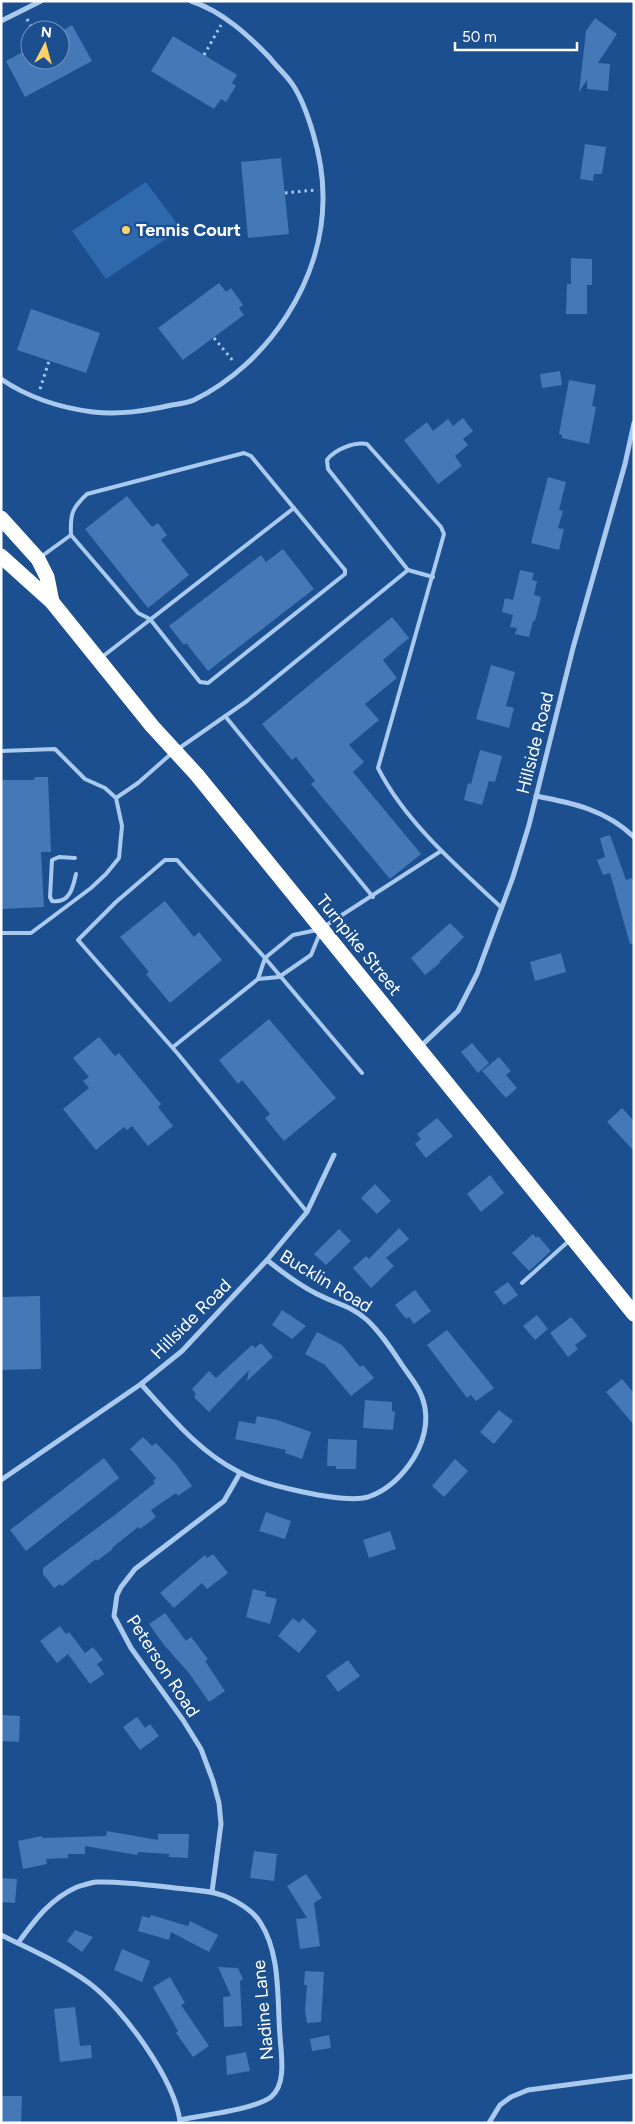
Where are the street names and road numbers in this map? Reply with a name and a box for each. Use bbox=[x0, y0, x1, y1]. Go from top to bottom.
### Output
street label: Hillside Road bbox=[512, 690, 558, 796]
street label: Turnpike Street bbox=[312, 890, 406, 1000]
street label: Bucklin Road bbox=[276, 1245, 376, 1317]
street label: Hillside Road bbox=[146, 1274, 236, 1364]
street label: Peterson Road bbox=[122, 1611, 204, 1721]
street label: Nadine Lane bbox=[248, 1959, 278, 2061]

